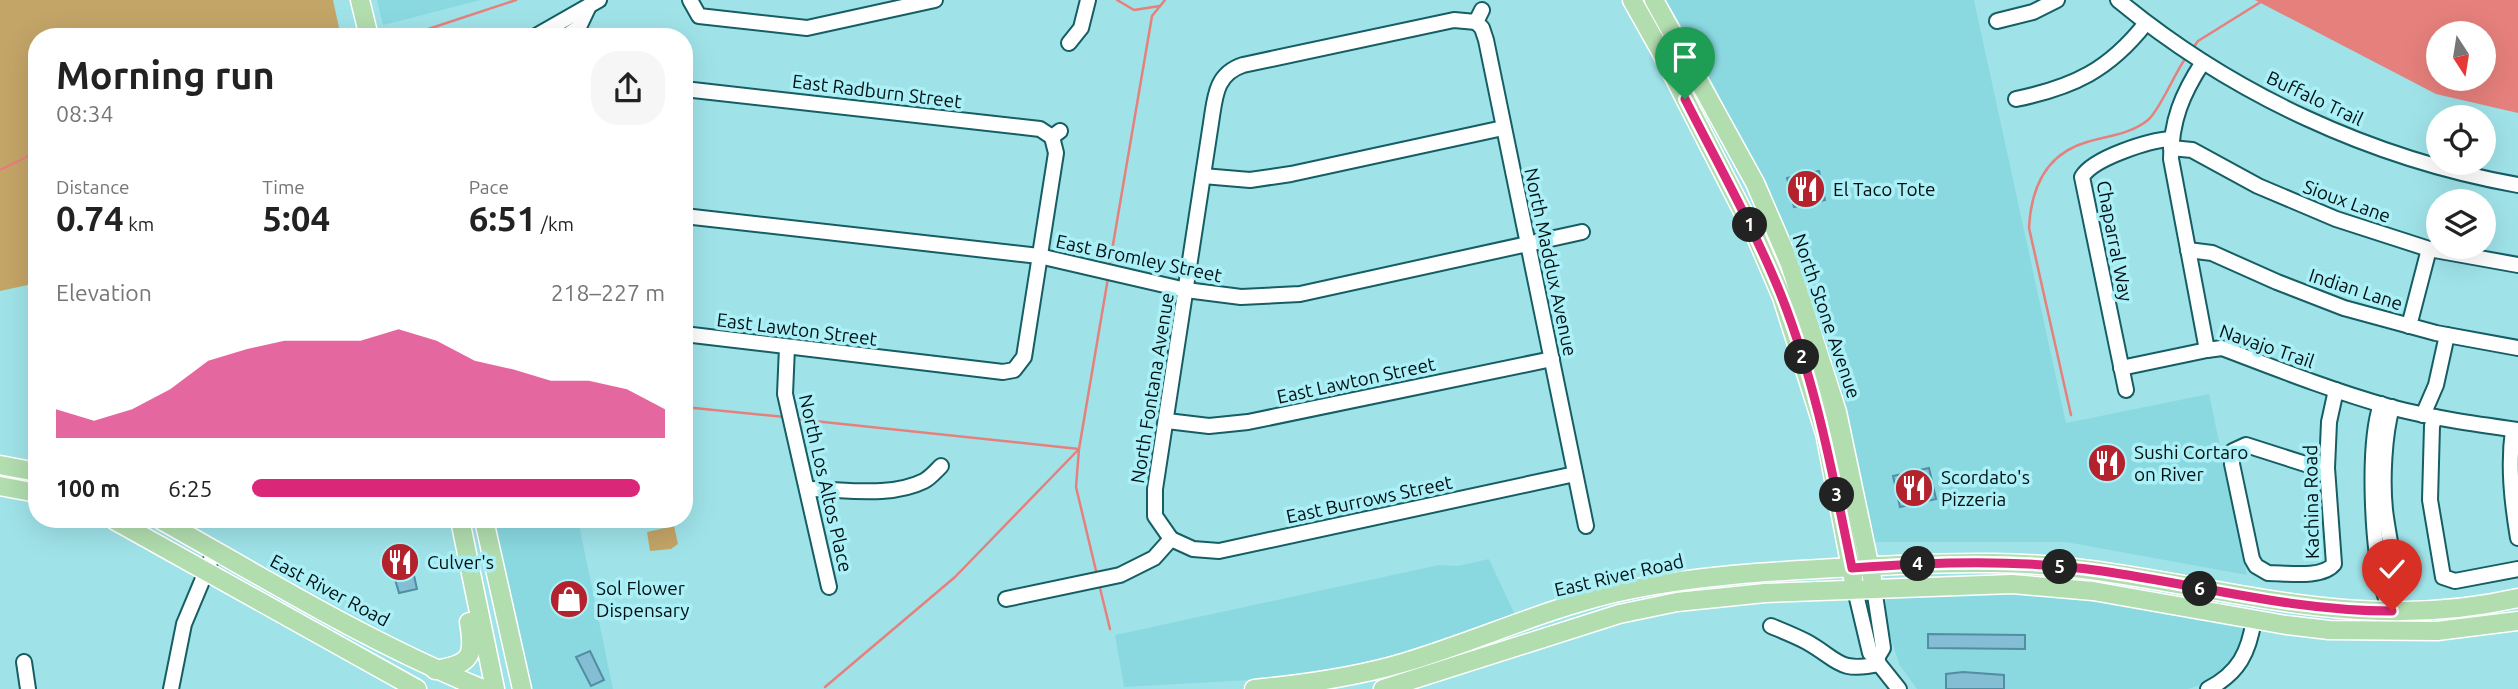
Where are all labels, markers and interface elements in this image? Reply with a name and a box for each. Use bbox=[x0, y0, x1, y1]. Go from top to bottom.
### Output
north arrow bbox=[2426, 21, 2496, 91]
map controls bbox=[2426, 21, 2496, 259]
pin bbox=[1655, 27, 1715, 99]
icon: arrive bbox=[1666, 38, 1704, 76]
button: share bbox=[591, 51, 665, 125]
text: Morning run bbox=[56, 54, 275, 96]
street label: Buffalo Trail bbox=[2263, 66, 2367, 130]
street label: East Radburn Street bbox=[791, 70, 964, 112]
text: 08:34 bbox=[56, 101, 114, 126]
button: locate bbox=[2426, 105, 2496, 175]
street label: North Maddux Avenue bbox=[1520, 166, 1582, 358]
restaurant icon: El Taco Tote bbox=[1785, 168, 1827, 210]
street label: Sioux Lane bbox=[2300, 175, 2394, 227]
text: Distance bbox=[56, 176, 130, 198]
text: Time bbox=[262, 176, 305, 198]
text: Pace bbox=[469, 176, 509, 198]
place label: El Taco Tote bbox=[1833, 178, 1936, 200]
street label: Chaparral Way bbox=[2092, 179, 2138, 303]
button: layers bbox=[2426, 189, 2496, 259]
text: 0.74 bbox=[56, 198, 124, 238]
text: 5:04 bbox=[262, 198, 330, 238]
text: 6:51 bbox=[469, 198, 537, 238]
pin: 1 bbox=[1732, 208, 1768, 243]
text: km bbox=[124, 213, 154, 235]
text: /km bbox=[537, 213, 574, 235]
text: 1 bbox=[1744, 213, 1755, 235]
street label: East Bromley Street bbox=[1054, 230, 1225, 286]
street label: North Stone Avenue bbox=[1788, 231, 1866, 401]
street label: Indian Lane bbox=[2306, 264, 2406, 314]
text: Elevation bbox=[56, 280, 152, 305]
text: 218–227 m bbox=[551, 280, 665, 305]
street label: North Fontana Avenue bbox=[1126, 291, 1178, 485]
street label: East Lawton Street bbox=[716, 308, 879, 350]
street label: Navajo Trail bbox=[2217, 320, 2317, 373]
pin: 2 bbox=[1784, 340, 1820, 374]
text: 2 bbox=[1796, 345, 1807, 367]
street label: East Lawton Street bbox=[1275, 352, 1438, 408]
street label: North Los Altos Place bbox=[795, 392, 857, 574]
place label: Sushi Cortaro on River bbox=[2134, 441, 2248, 485]
restaurant icon: Sushi Cortaro on River bbox=[2086, 442, 2128, 484]
street label: Kachina Road bbox=[2299, 445, 2323, 559]
place label: Scordato's Pizzeria bbox=[1941, 466, 2030, 510]
restaurant icon: Scordato's Pizzeria bbox=[1893, 467, 1935, 509]
street label: East Burrows Street bbox=[1284, 471, 1455, 527]
text: 100 m bbox=[56, 476, 120, 501]
text: 6:25 bbox=[168, 476, 213, 501]
pin: 3 bbox=[1820, 477, 1854, 512]
text: 3 bbox=[1831, 483, 1842, 505]
pin bbox=[2362, 539, 2422, 611]
restaurant icon: Culver's bbox=[379, 541, 421, 583]
pin: 4 bbox=[1900, 546, 1936, 582]
street label: East River Road bbox=[267, 549, 393, 631]
street label: East River Road bbox=[1552, 549, 1686, 601]
pin: 5 bbox=[2042, 550, 2078, 584]
icon: check bbox=[2373, 550, 2411, 588]
place label: Culver's bbox=[427, 551, 494, 573]
text: 4 bbox=[1912, 552, 1923, 574]
text: 5 bbox=[2054, 555, 2065, 577]
pin: 6 bbox=[2182, 572, 2218, 606]
place label: Sol Flower Dispensary bbox=[596, 577, 690, 621]
text: 6 bbox=[2194, 577, 2205, 599]
shop icon: Sol Flower Dispensary bbox=[548, 578, 590, 620]

